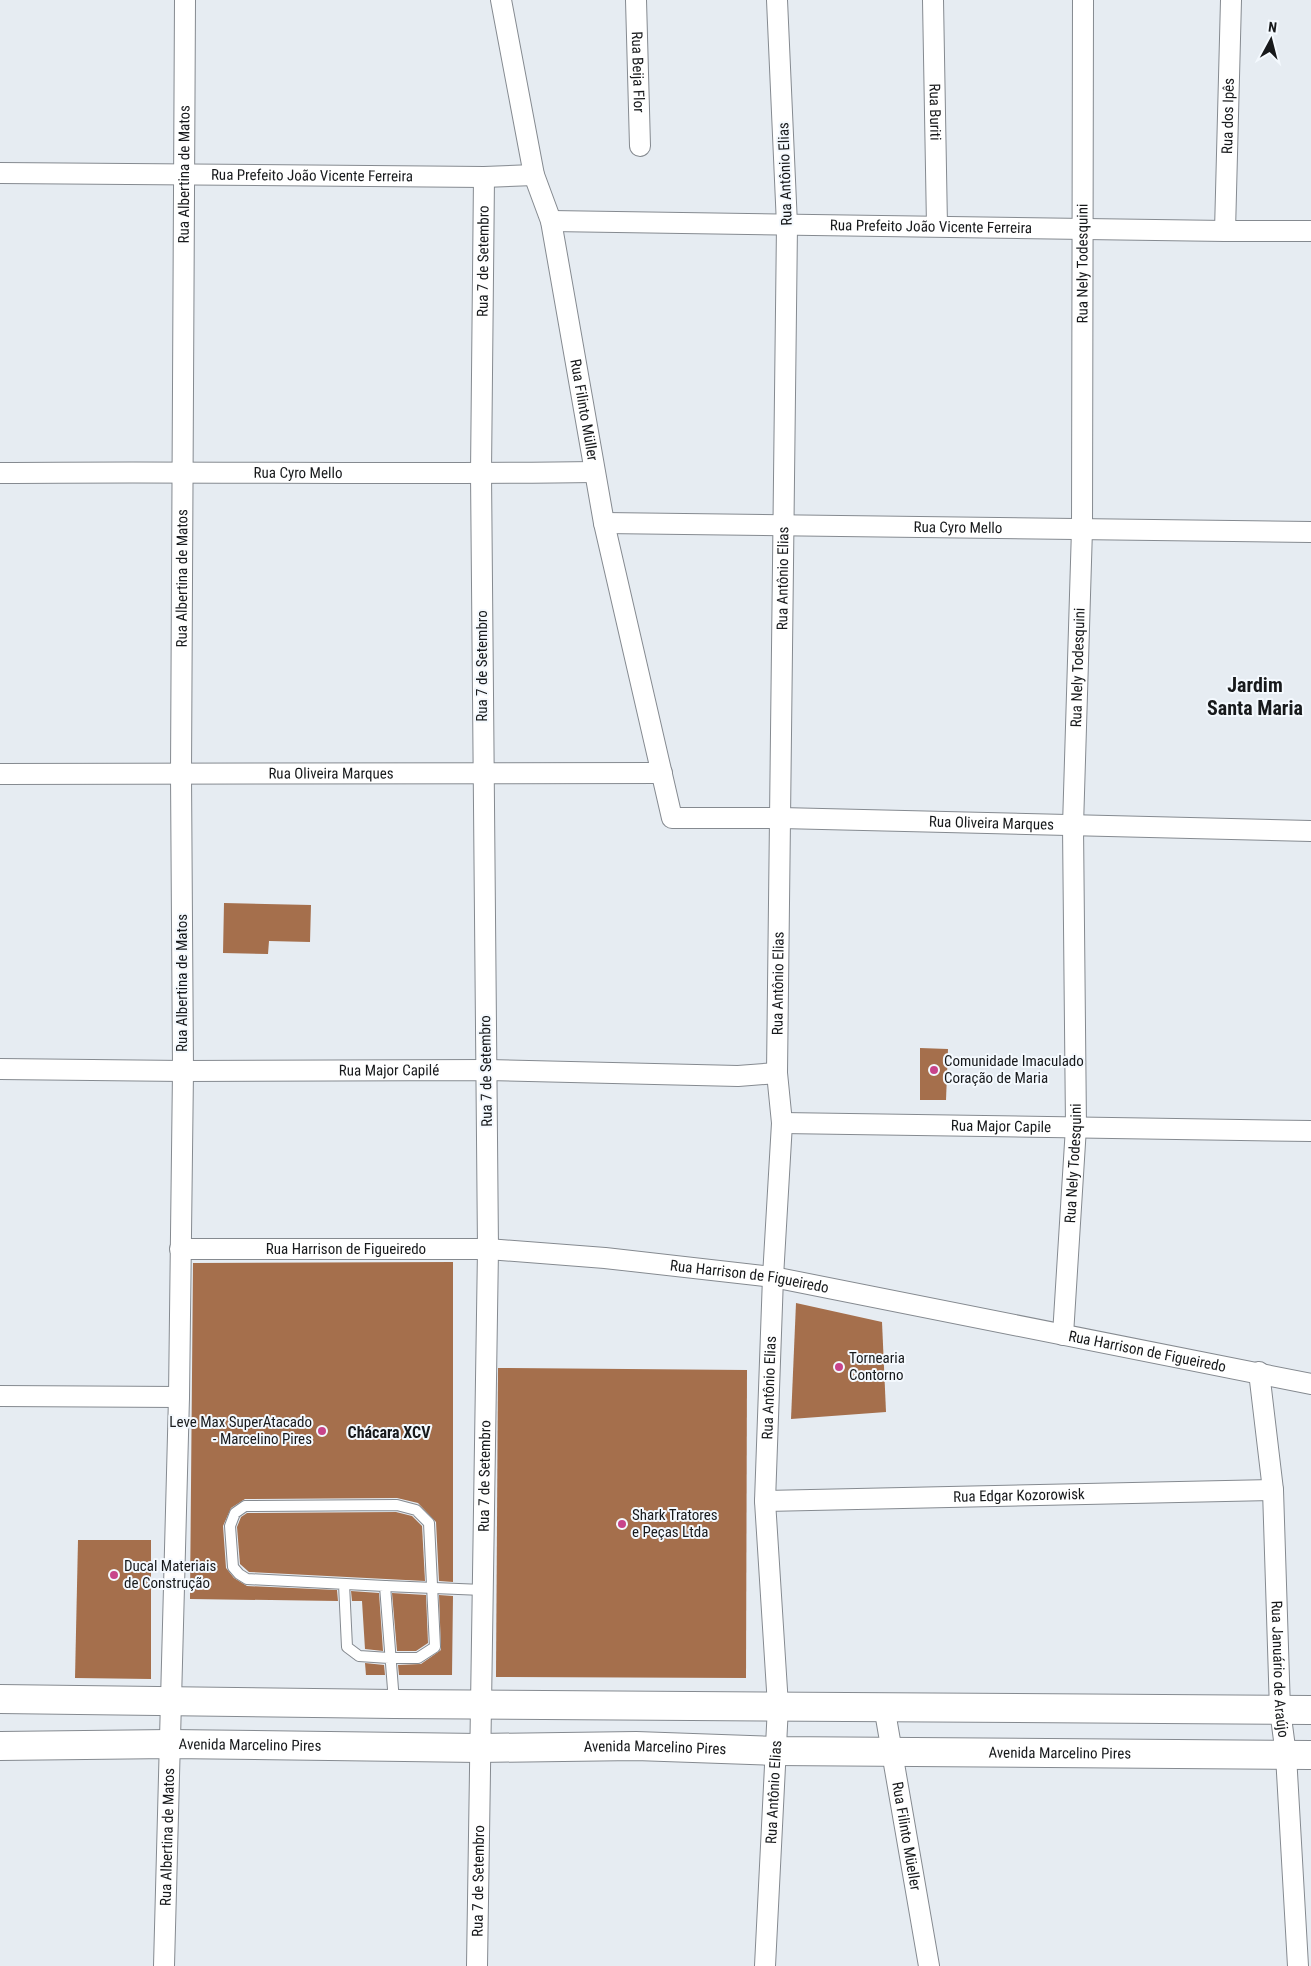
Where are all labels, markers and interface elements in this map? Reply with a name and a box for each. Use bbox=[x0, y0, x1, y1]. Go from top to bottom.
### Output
north arrow bbox=[1246, 15, 1296, 65]
text: N bbox=[1267, 19, 1278, 36]
street label: Rua Beija Flor bbox=[628, 31, 648, 113]
street label: Rua dos Ipês bbox=[1218, 78, 1238, 154]
street label: Rua Buriti bbox=[925, 83, 944, 141]
street label: Rua Albertina de Matos bbox=[175, 105, 193, 243]
street label: Rua Antônio Elias bbox=[774, 122, 796, 226]
street label: Rua Prefeito João Vicente Ferreira bbox=[211, 166, 413, 185]
street label: Rua Nely Todesquini bbox=[1073, 204, 1092, 324]
street label: Rua 7 de Setembro bbox=[474, 205, 493, 317]
street label: Rua Prefeito João Vicente Ferreira bbox=[830, 216, 1032, 237]
street label: Rua Filinto Müller bbox=[566, 358, 602, 463]
street label: Rua Cyro Mello bbox=[254, 464, 342, 482]
street label: Rua Albertina de Matos bbox=[173, 509, 191, 647]
street label: Rua Cyro Mello bbox=[913, 518, 1003, 537]
street label: Rua Antônio Elias bbox=[773, 526, 792, 630]
street label: Rua Nely Todesquini bbox=[1067, 607, 1089, 728]
street label: Rua 7 de Setembro bbox=[473, 610, 491, 722]
district label: Jardim Santa Maria bbox=[1207, 673, 1303, 720]
street label: Rua Oliveira Marques bbox=[268, 764, 394, 783]
street label: Rua Oliveira Marques bbox=[929, 813, 1054, 834]
street label: Rua Albertina de Matos bbox=[173, 914, 191, 1052]
street label: Rua Antônio Elias bbox=[768, 931, 788, 1035]
street label: Rua 7 de Setembro bbox=[476, 1015, 496, 1127]
place label: Comunidade Imaculado Coração de Maria bbox=[944, 1052, 1084, 1087]
street label: Rua Major Capilé bbox=[339, 1061, 439, 1079]
marker: Comunidade Imaculado Coração de Maria bbox=[928, 1064, 940, 1076]
street label: Rua Nely Todesquini bbox=[1061, 1103, 1085, 1224]
street label: Rua Major Capile bbox=[951, 1117, 1051, 1136]
street label: Rua Harrison de Figueiredo bbox=[266, 1240, 426, 1258]
street label: Rua Harrison de Figueiredo bbox=[669, 1256, 830, 1297]
street label: Rua Harrison de Figueiredo bbox=[1067, 1327, 1228, 1376]
street label: Rua Antônio Elias bbox=[758, 1335, 780, 1440]
place label: Tornearia Contorno bbox=[849, 1349, 905, 1384]
marker: Tornearia Contorno bbox=[833, 1361, 845, 1373]
place label: Leve Max SuperAtacado - Marcelino Pires bbox=[169, 1413, 312, 1448]
street label: Rua 7 de Setembro bbox=[475, 1420, 494, 1532]
district label: Chácara XCV bbox=[348, 1423, 431, 1442]
marker: Leve Max SuperAtacado - Marcelino Pires bbox=[316, 1425, 328, 1437]
street label: Rua Edgar Kozorowisk bbox=[953, 1485, 1085, 1506]
place label: Shark Tratores e Peças Ltda bbox=[632, 1506, 718, 1541]
marker: Shark Tratores e Peças Ltda bbox=[616, 1518, 628, 1530]
place label: Ducal Materiais de Construção bbox=[124, 1557, 216, 1592]
marker: Ducal Materiais de Construção bbox=[108, 1569, 120, 1581]
street label: Rua Januário de Araújo bbox=[1268, 1600, 1293, 1739]
street label: Avenida Marcelino Pires bbox=[179, 1735, 322, 1755]
street label: Avenida Marcelino Pires bbox=[584, 1737, 727, 1758]
street label: Rua Antônio Elias bbox=[762, 1740, 785, 1844]
street label: Avenida Marcelino Pires bbox=[988, 1744, 1131, 1763]
street label: Rua Albertina de Matos bbox=[157, 1768, 178, 1906]
street label: Rua Filinto Müeller bbox=[888, 1780, 925, 1892]
street label: Rua 7 de Setembro bbox=[468, 1825, 488, 1937]

